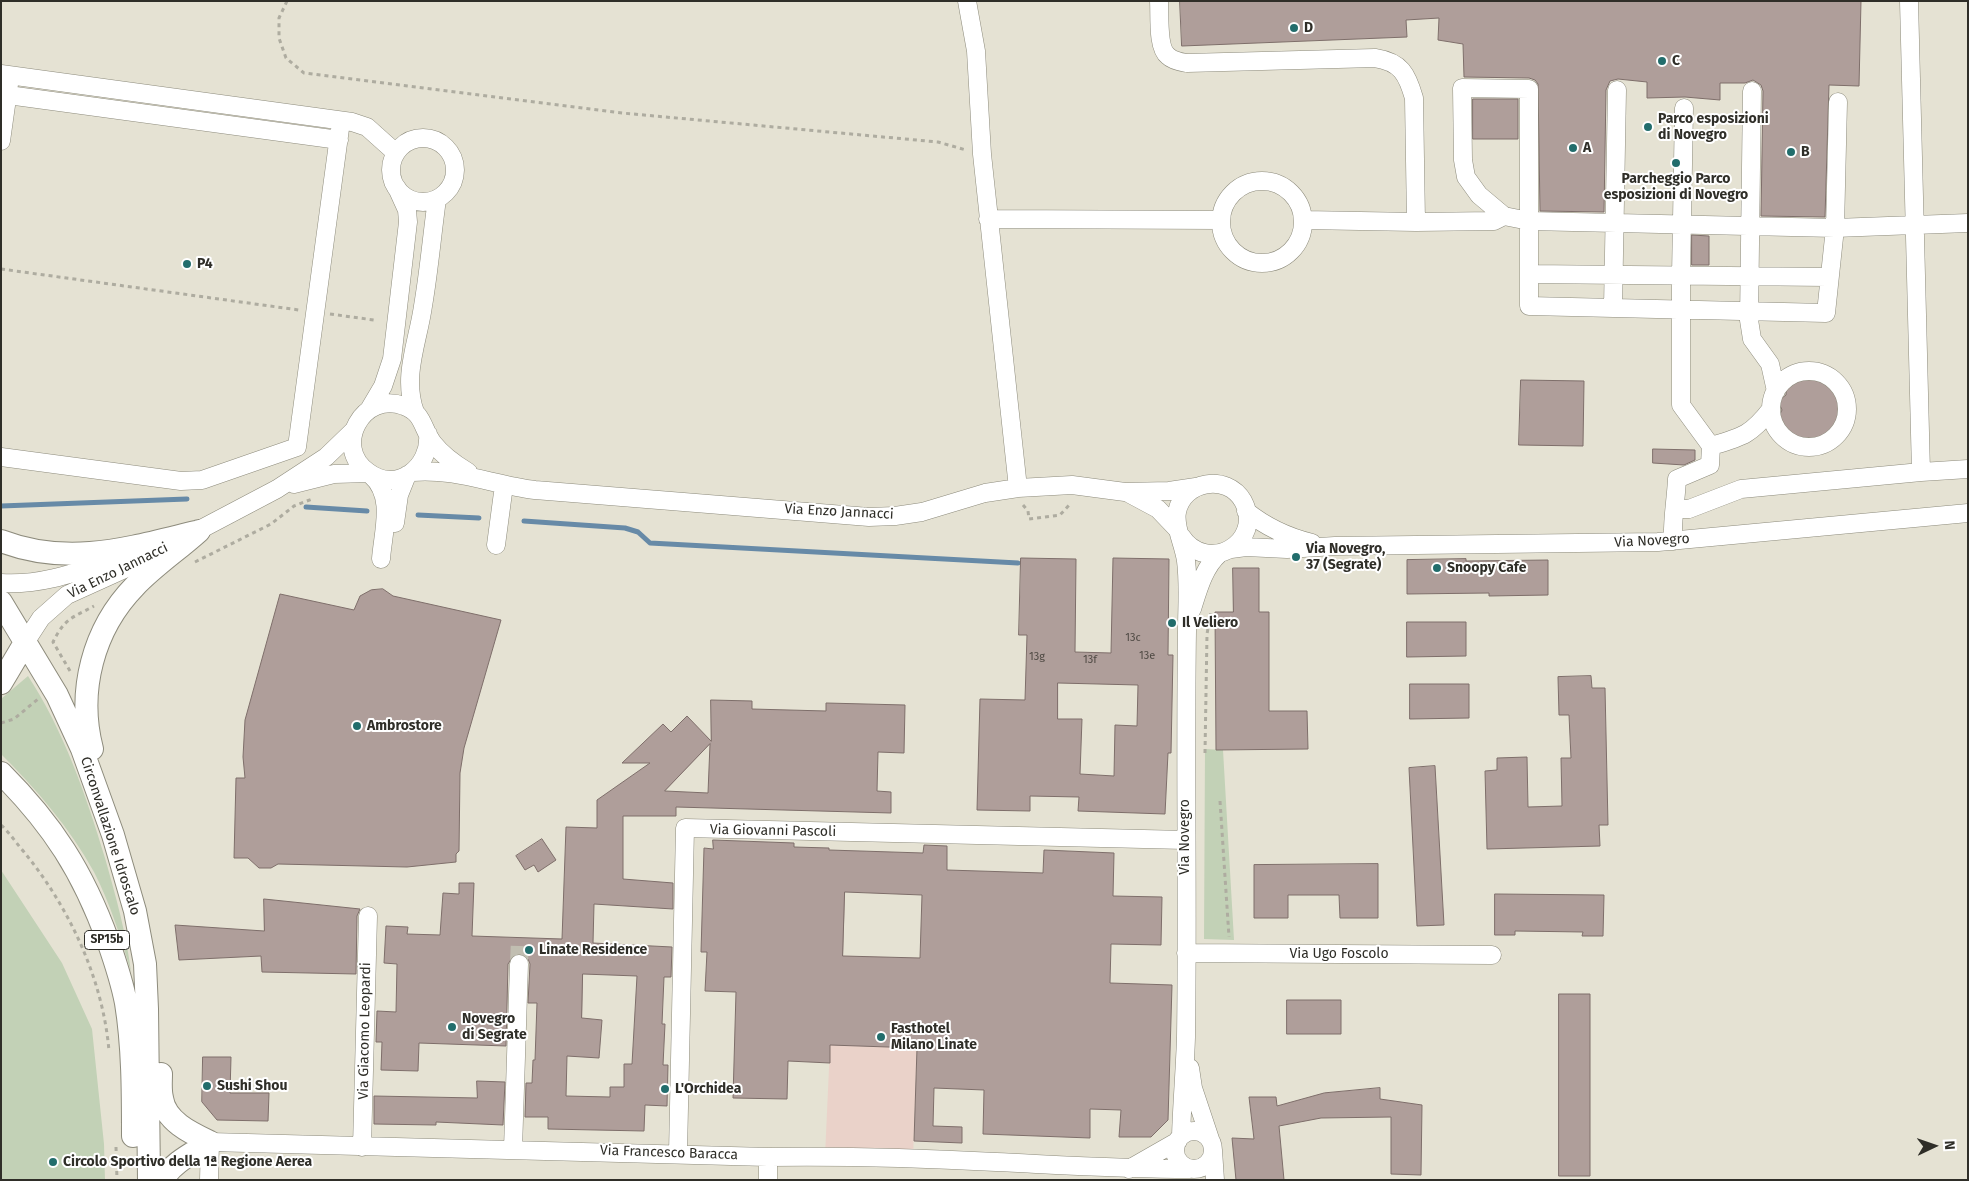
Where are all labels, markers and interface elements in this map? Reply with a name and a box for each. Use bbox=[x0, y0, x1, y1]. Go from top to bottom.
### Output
place label: D bbox=[1304, 20, 1313, 36]
marker: D bbox=[1288, 22, 1300, 34]
place label: C bbox=[1672, 53, 1680, 69]
marker: C bbox=[1656, 55, 1668, 67]
place label: Parco esposizioni di Novegro bbox=[1658, 111, 1769, 144]
marker: Parco esposizioni di Novegro bbox=[1642, 121, 1654, 133]
place label: A bbox=[1583, 140, 1591, 156]
marker: A bbox=[1567, 142, 1579, 154]
place label: B bbox=[1801, 144, 1810, 160]
marker: B bbox=[1785, 146, 1797, 158]
marker: Parcheggio Parco esposizioni di Novegro bbox=[1670, 157, 1682, 169]
place label: Parcheggio Parco esposizioni di Novegro bbox=[1604, 171, 1748, 203]
place label: P4 bbox=[197, 256, 213, 272]
marker: P4 bbox=[181, 258, 193, 270]
street label: Via Enzo Jannacci bbox=[784, 501, 894, 523]
street label: Via Novegro bbox=[1614, 531, 1690, 551]
street label: Via Enzo Jannacci bbox=[65, 539, 171, 603]
place label: Via Novegro, 37 (Segrate) bbox=[1306, 541, 1385, 574]
marker: Via Novegro, 37 (Segrate) bbox=[1290, 551, 1302, 563]
place label: Snoopy Cafe bbox=[1447, 560, 1526, 576]
marker: Snoopy Cafe bbox=[1431, 562, 1443, 574]
place label: Il Veliero bbox=[1182, 615, 1238, 631]
marker: Il Veliero bbox=[1166, 617, 1178, 629]
house number: 13c bbox=[1125, 631, 1141, 645]
house number: 13e bbox=[1139, 649, 1155, 663]
house number: 13g bbox=[1029, 650, 1045, 664]
house number: 13f bbox=[1083, 653, 1097, 667]
place label: Ambrostore bbox=[367, 718, 442, 734]
marker: Ambrostore bbox=[351, 720, 363, 732]
street label: Circonvallazione Idroscalo bbox=[76, 755, 144, 917]
street label: Via Novegro bbox=[1177, 799, 1193, 875]
street label: Via Giovanni Pascoli bbox=[710, 821, 836, 841]
road number: SP15b bbox=[84, 930, 130, 950]
place label: Linate Residence bbox=[539, 942, 647, 958]
marker: Linate Residence bbox=[523, 944, 535, 956]
street label: Via Ugo Foscolo bbox=[1289, 946, 1389, 962]
street label: Via Giacomo Leopardi bbox=[355, 962, 375, 1100]
place label: Novegro di Segrate bbox=[462, 1011, 527, 1044]
marker: Novegro di Segrate bbox=[446, 1021, 458, 1033]
place label: Fasthotel Milano Linate bbox=[891, 1021, 977, 1054]
marker: Fasthotel Milano Linate bbox=[875, 1031, 887, 1043]
place label: Sushi Shou bbox=[217, 1078, 287, 1094]
marker: Sushi Shou bbox=[201, 1080, 213, 1092]
place label: L'Orchidea bbox=[675, 1081, 741, 1097]
marker: L'Orchidea bbox=[659, 1083, 671, 1095]
north arrow bbox=[1909, 1121, 1959, 1171]
text: N bbox=[1941, 1140, 1958, 1150]
street label: Via Francesco Baracca bbox=[600, 1142, 738, 1164]
place label: Circolo Sportivo della 1ª Regione Aerea bbox=[63, 1154, 312, 1170]
marker: Circolo Sportivo della 1ª Regione Aerea bbox=[47, 1156, 59, 1168]

